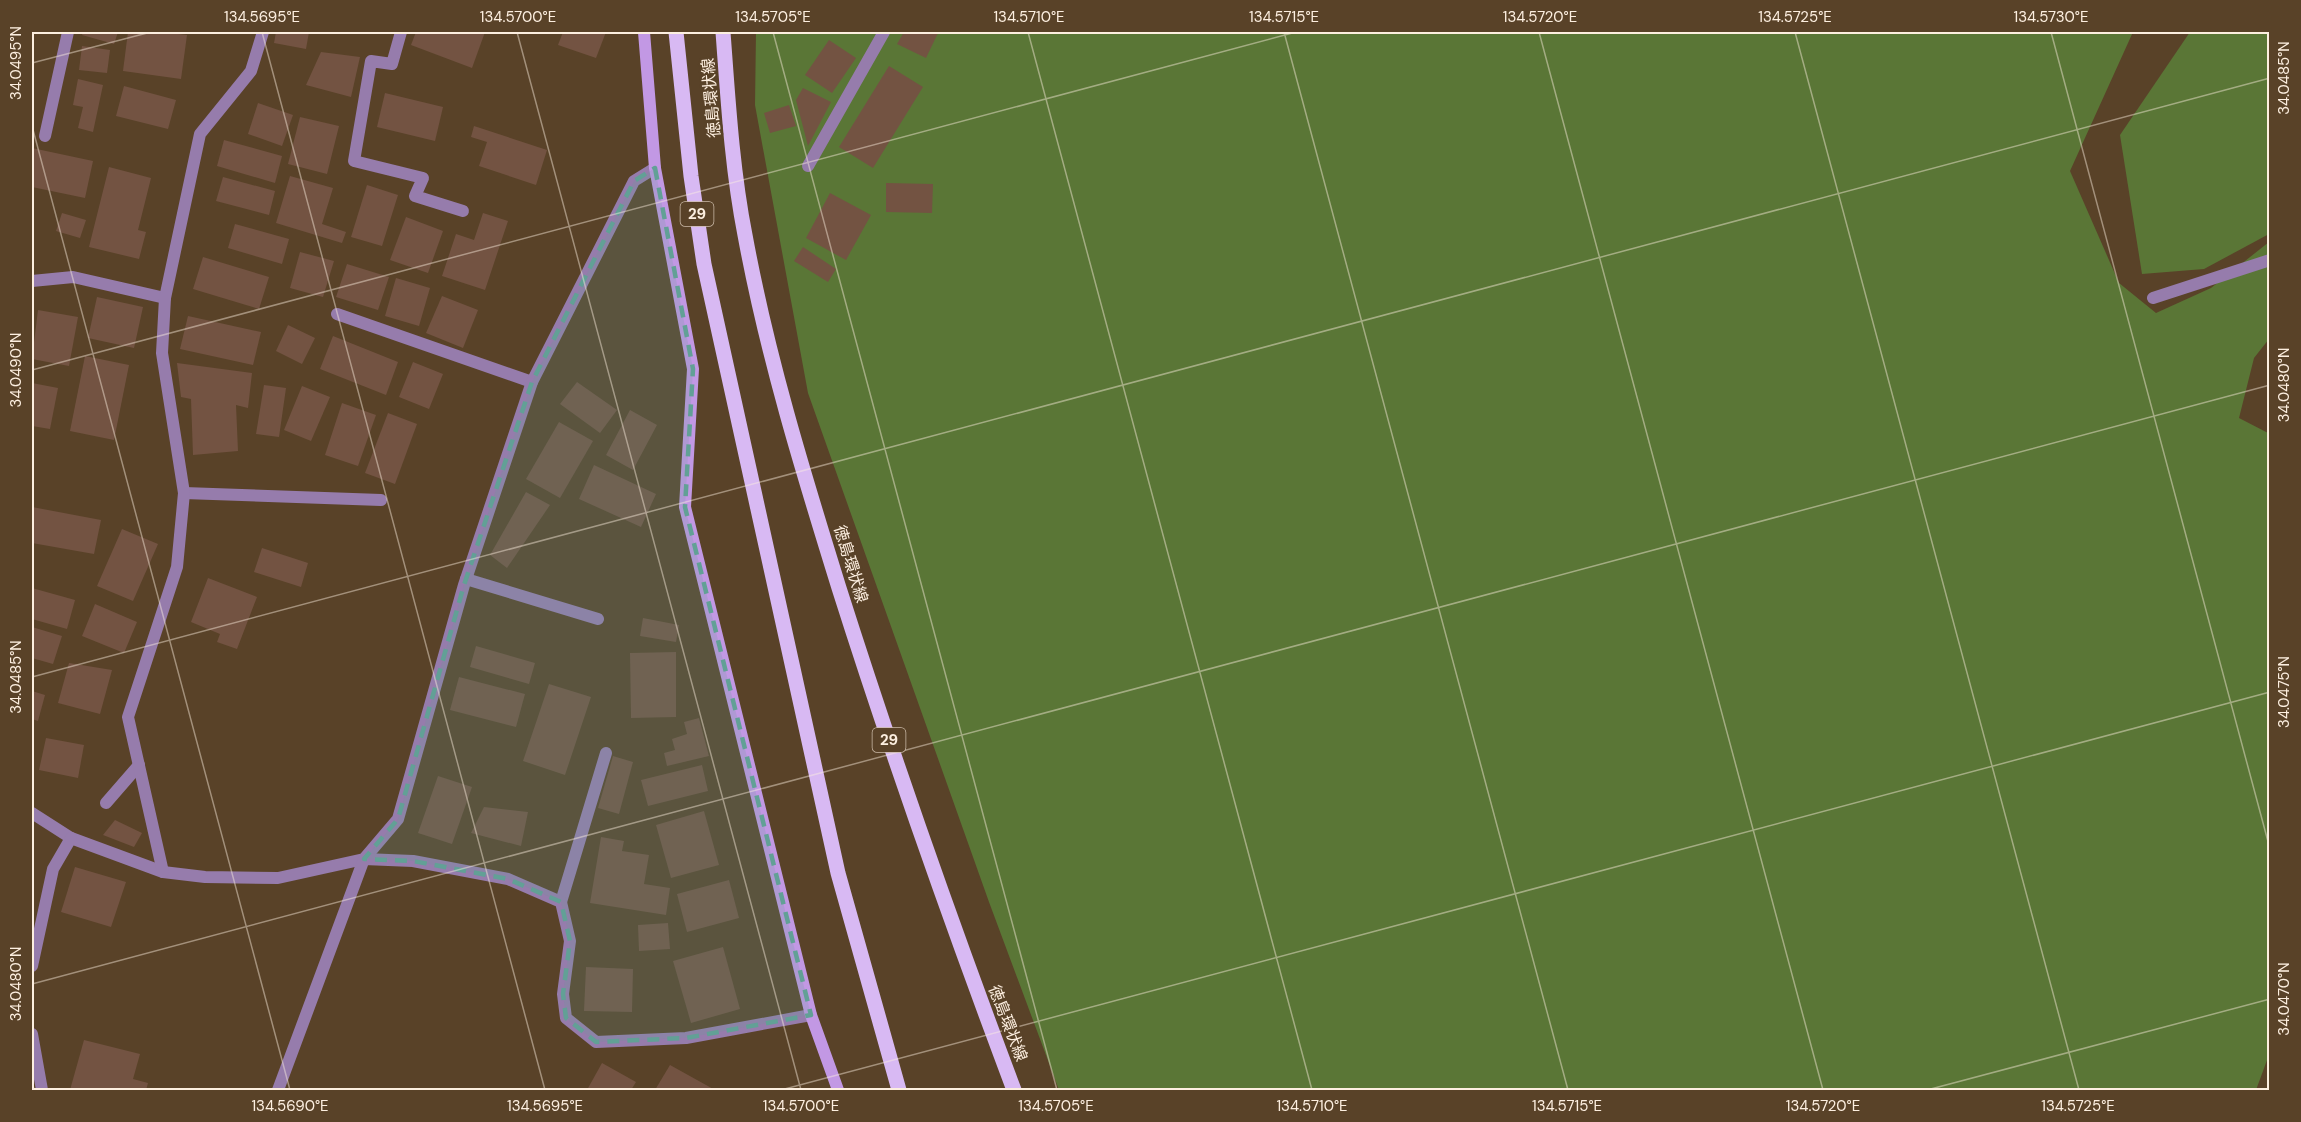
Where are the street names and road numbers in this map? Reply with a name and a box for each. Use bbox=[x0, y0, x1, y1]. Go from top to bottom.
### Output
street label: 徳島環状線 bbox=[697, 57, 725, 139]
road number: 29 bbox=[680, 202, 714, 226]
street label: 徳島環状線 bbox=[829, 523, 873, 605]
road number: 29 bbox=[872, 728, 906, 752]
street label: 徳島環状線 bbox=[984, 982, 1032, 1064]

